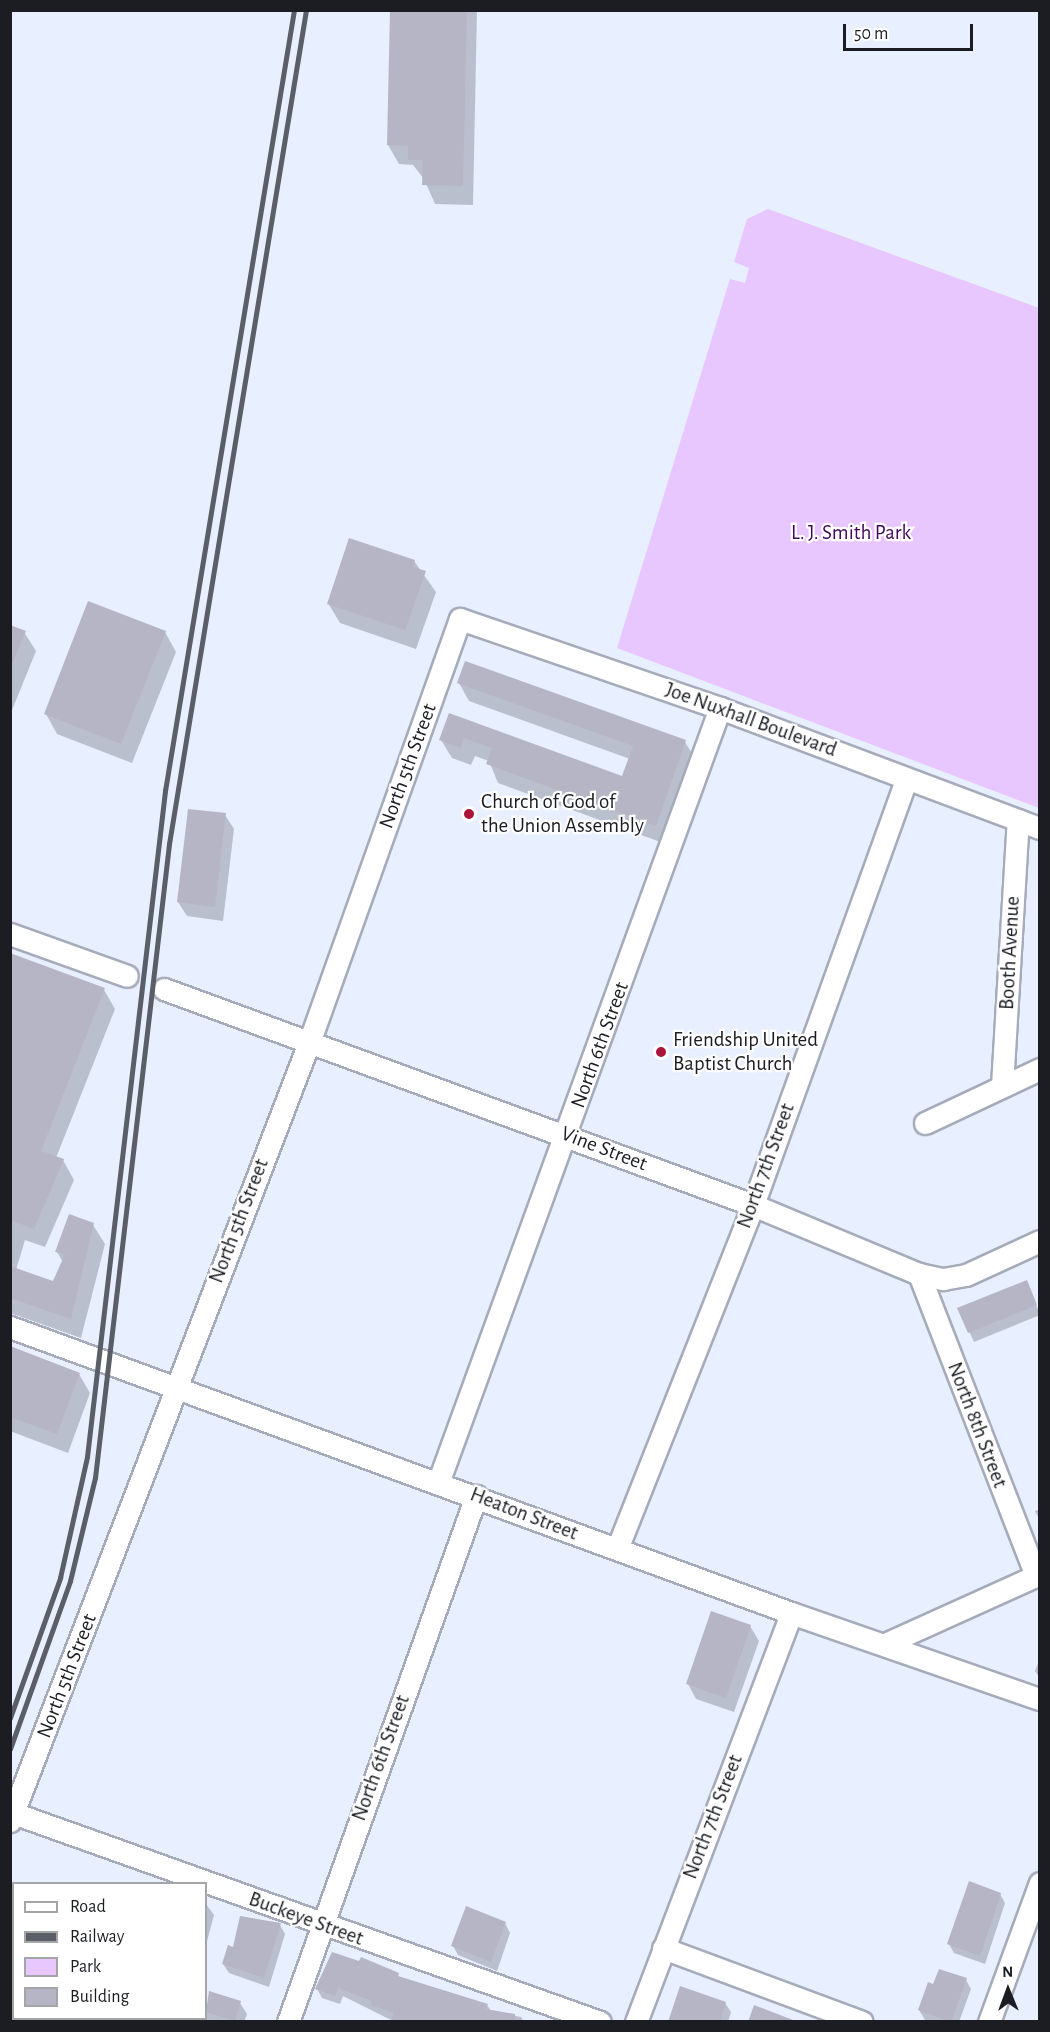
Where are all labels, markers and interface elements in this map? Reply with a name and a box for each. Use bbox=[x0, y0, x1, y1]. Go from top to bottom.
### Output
scale bar bbox=[846, 12, 976, 50]
text: 50 m bbox=[854, 25, 888, 43]
park label: L. J. Smith Park bbox=[791, 520, 911, 546]
street label: Joe Nuxhall Boulevard bbox=[662, 677, 840, 763]
street label: North 5th Street bbox=[374, 700, 442, 832]
place label: Church of God of the Union Assembly bbox=[481, 789, 644, 839]
marker: Church of God of the Union Assembly bbox=[462, 807, 476, 821]
street label: Booth Avenue bbox=[994, 895, 1026, 1011]
street label: North 6th Street bbox=[566, 979, 634, 1111]
place label: Friendship United Baptist Church bbox=[673, 1027, 818, 1077]
marker: Friendship United Baptist Church bbox=[654, 1045, 668, 1059]
street label: North 7th Street bbox=[732, 1100, 800, 1232]
street label: Vine Street bbox=[557, 1121, 651, 1177]
street label: North 5th Street bbox=[204, 1155, 274, 1287]
street label: North 8th Street bbox=[942, 1359, 1012, 1491]
street label: Heaton Street bbox=[466, 1482, 582, 1546]
street label: North 5th Street bbox=[32, 1610, 102, 1742]
street label: North 6th Street bbox=[347, 1692, 415, 1824]
street label: North 7th Street bbox=[678, 1751, 748, 1883]
legend bbox=[12, 1882, 207, 2020]
street label: Buckeye Street bbox=[245, 1887, 367, 1951]
text: Road bbox=[70, 1898, 106, 1916]
text: Railway bbox=[70, 1928, 124, 1946]
text: Park bbox=[70, 1958, 101, 1976]
north arrow bbox=[978, 1960, 1038, 2020]
text: N bbox=[1002, 1964, 1013, 1980]
text: Building bbox=[70, 1988, 129, 2006]

